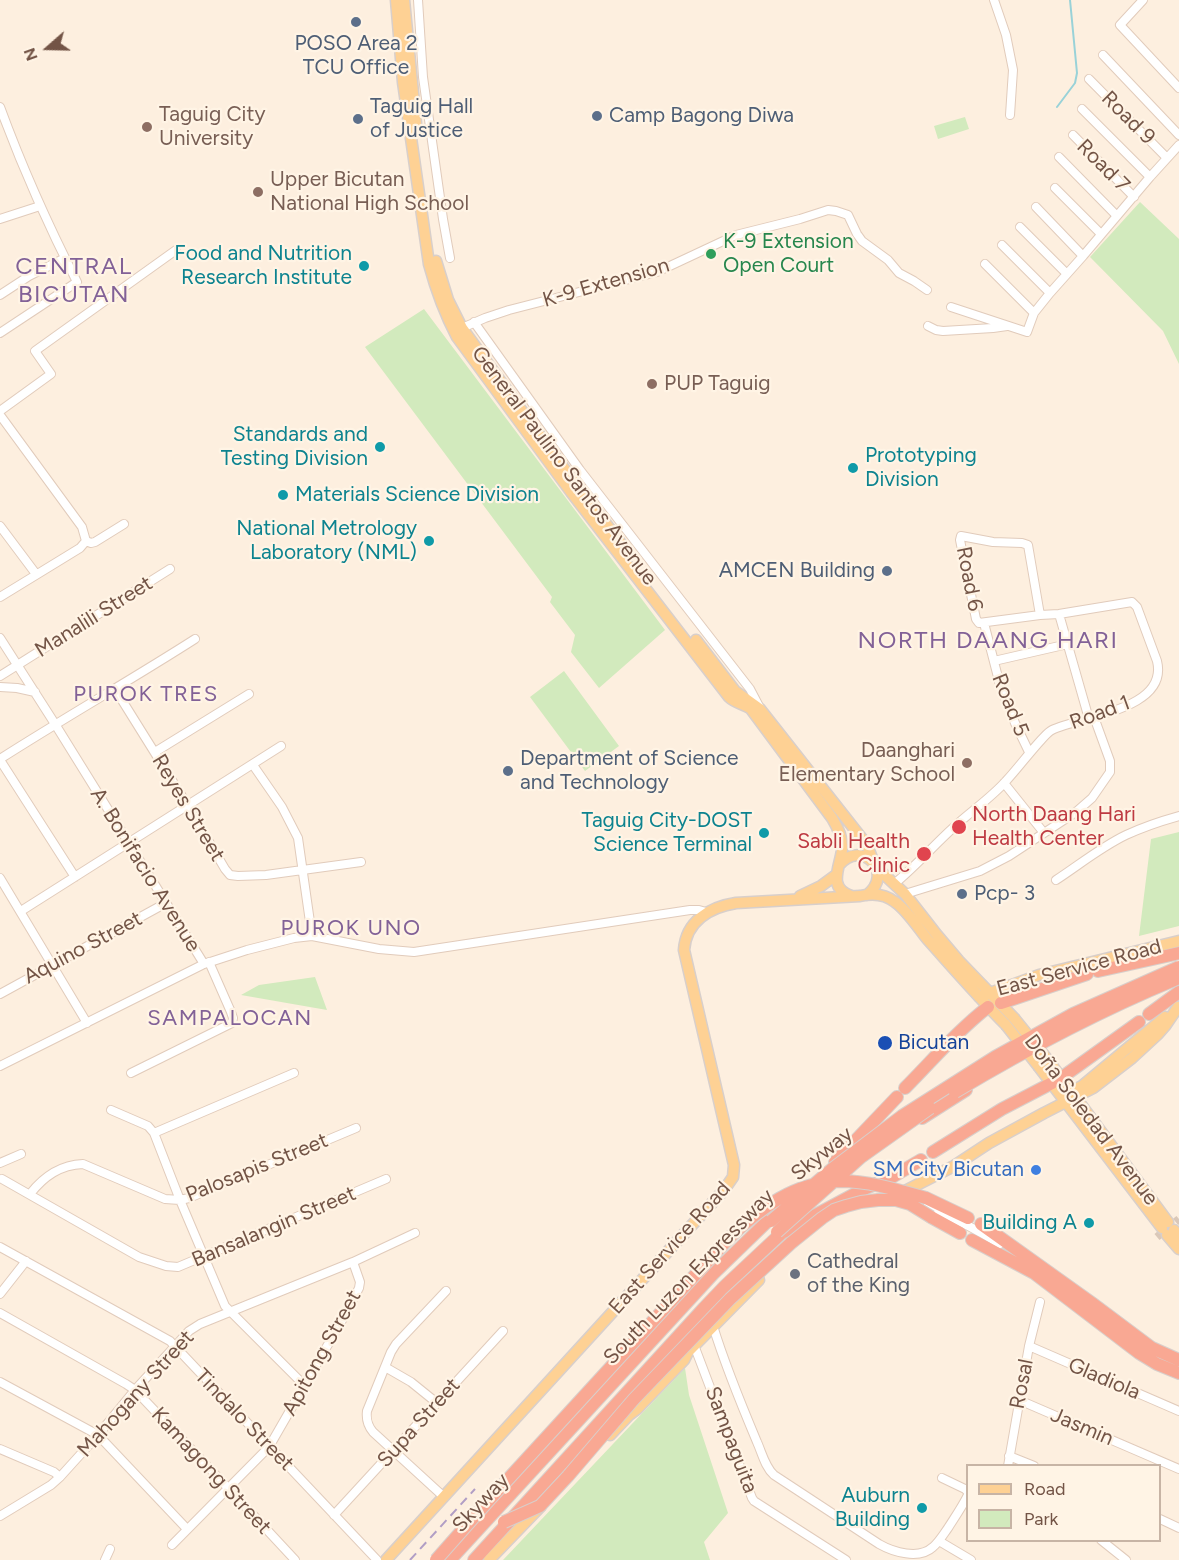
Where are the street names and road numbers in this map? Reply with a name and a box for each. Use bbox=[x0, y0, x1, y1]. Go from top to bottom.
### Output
street label: Road 9 bbox=[1096, 86, 1160, 150]
street label: Road 7 bbox=[1071, 134, 1135, 198]
street label: K-9 Extension bbox=[540, 253, 672, 313]
street label: General Paulino Santos Avenue bbox=[466, 342, 662, 590]
street label: Road 6 bbox=[950, 544, 988, 614]
street label: Manalili Street bbox=[31, 571, 157, 663]
street label: Road 5 bbox=[986, 670, 1034, 740]
street label: Road 1 bbox=[1066, 691, 1134, 735]
street label: Reyes Street bbox=[146, 750, 230, 866]
street label: A. Bonifacio Avenue bbox=[84, 783, 206, 957]
street label: Aquino Street bbox=[19, 906, 147, 990]
street label: East Service Road bbox=[994, 934, 1164, 1002]
street label: Doña Soledad Avenue bbox=[1019, 1030, 1163, 1210]
street label: Skyway bbox=[786, 1122, 858, 1186]
street label: Palosapis Street bbox=[182, 1128, 332, 1208]
street label: East Service Road bbox=[604, 1177, 736, 1319]
street label: Bansalangin Street bbox=[188, 1181, 360, 1273]
street label: South Luzon Expressway bbox=[599, 1184, 779, 1370]
street label: Apitong Street bbox=[277, 1286, 367, 1420]
street label: Mahogany Street bbox=[72, 1325, 200, 1463]
street label: Gladiola bbox=[1064, 1353, 1144, 1405]
street label: Rosal bbox=[1005, 1357, 1039, 1411]
street label: Tindalo Street bbox=[189, 1364, 299, 1476]
street label: Supa Street bbox=[372, 1373, 466, 1473]
street label: Sampaguita bbox=[699, 1383, 763, 1497]
street label: Kamagong Street bbox=[146, 1402, 276, 1540]
street label: Jasmin bbox=[1047, 1403, 1117, 1451]
street label: Skyway bbox=[447, 1468, 515, 1538]

